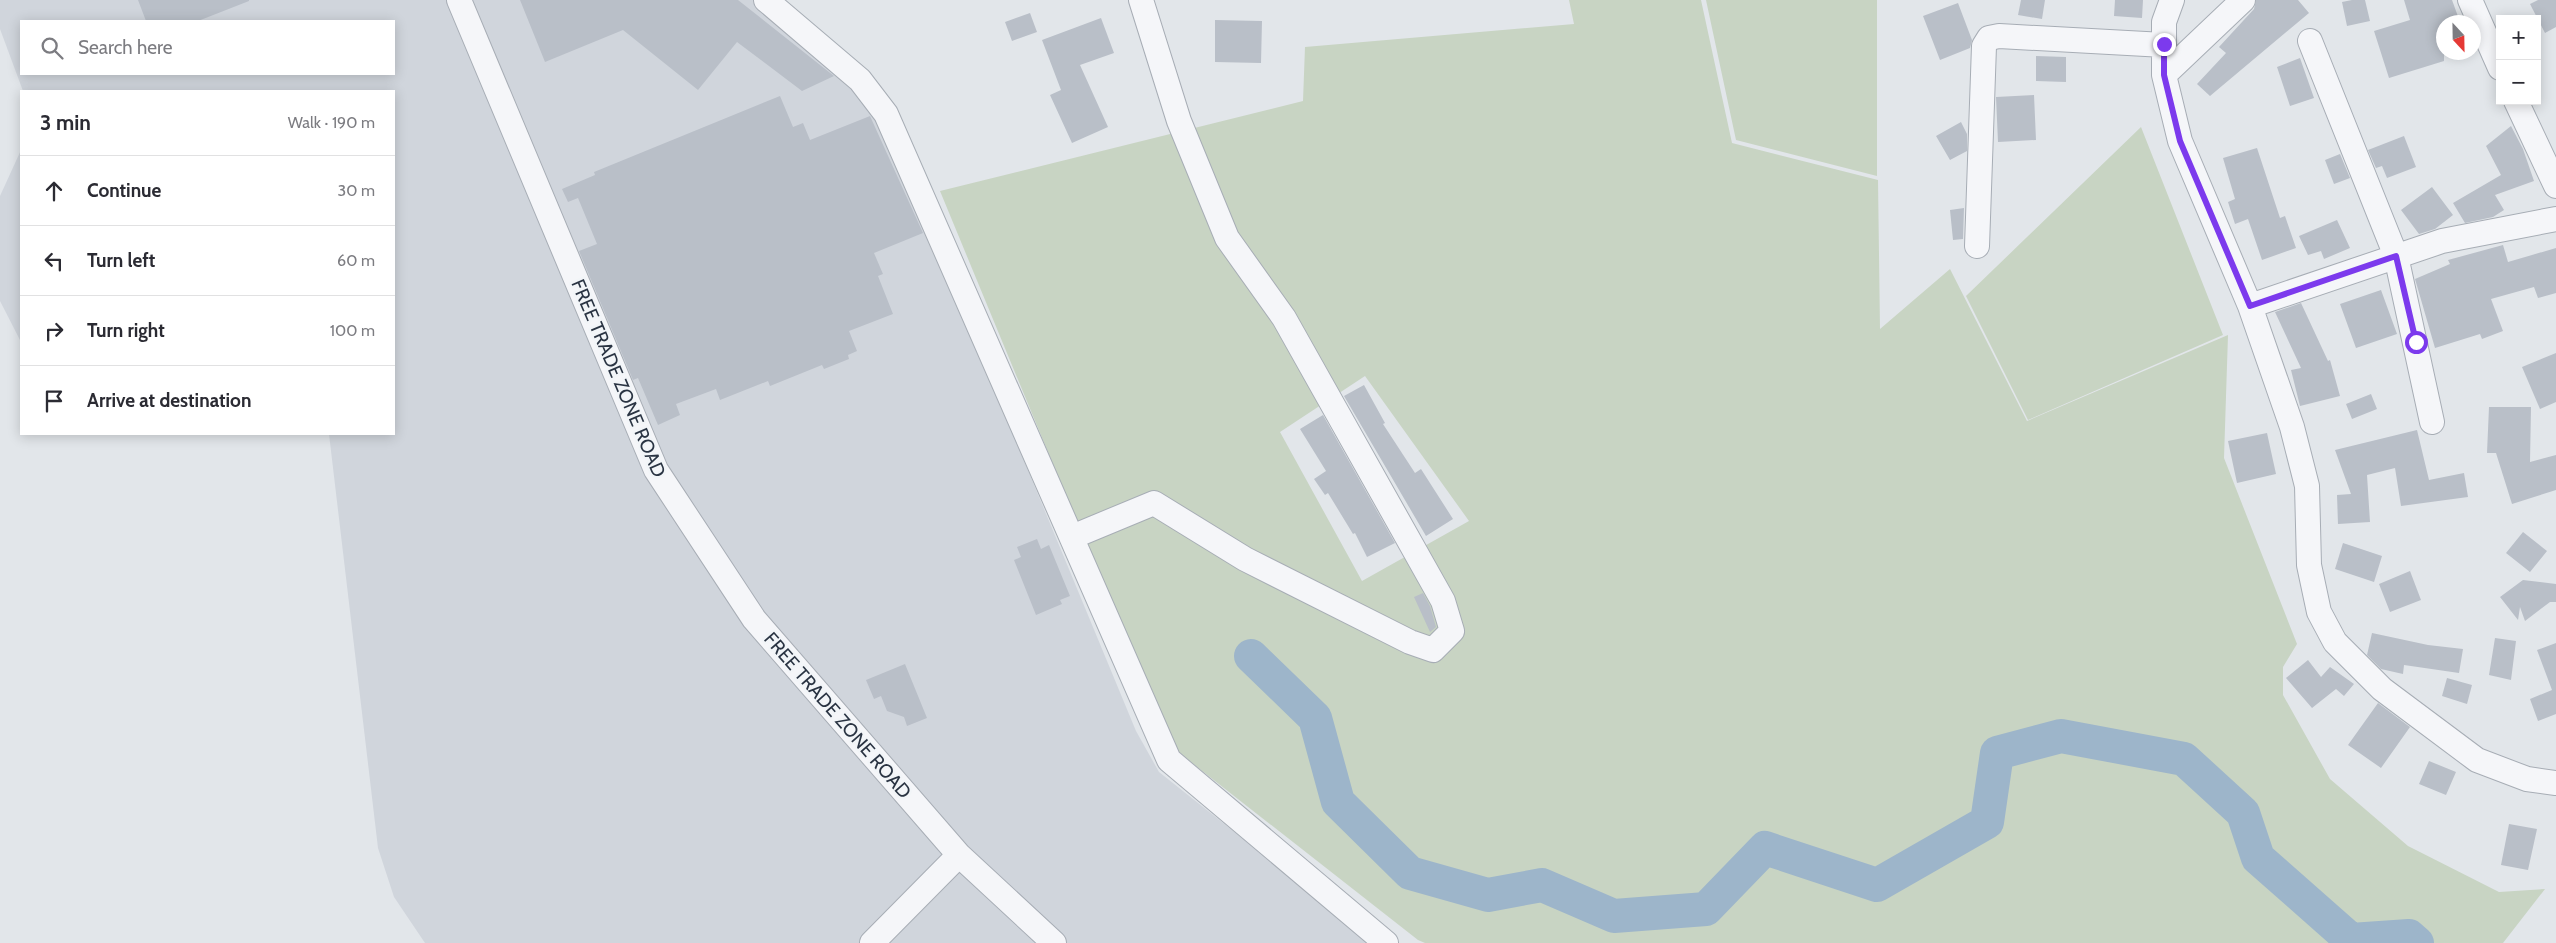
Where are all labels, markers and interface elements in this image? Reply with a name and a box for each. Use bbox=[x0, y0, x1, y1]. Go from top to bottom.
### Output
north arrow bbox=[2436, 15, 2481, 60]
map controls bbox=[2496, 15, 2541, 105]
button: + bbox=[2496, 15, 2541, 60]
search box bbox=[20, 20, 395, 75]
route end bbox=[2153, 33, 2176, 56]
icon: search bbox=[38, 34, 66, 62]
text: Search here bbox=[78, 36, 172, 59]
button: − bbox=[2496, 60, 2541, 105]
text: 3 min bbox=[40, 110, 91, 135]
text: Walk · 190 m bbox=[288, 113, 375, 132]
icon: ahead bbox=[40, 177, 68, 205]
text: Continue bbox=[87, 179, 161, 202]
text: 30 m bbox=[338, 181, 375, 200]
icon: left bbox=[40, 247, 68, 275]
text: Turn left bbox=[87, 249, 155, 272]
text: 60 m bbox=[337, 251, 375, 270]
street label: FREE TRADE ZONE ROAD bbox=[566, 276, 671, 481]
icon: right bbox=[40, 317, 68, 345]
text: Turn right bbox=[87, 319, 165, 342]
text: 100 m bbox=[330, 321, 375, 340]
route start bbox=[2405, 331, 2428, 354]
icon: arrive bbox=[40, 387, 68, 415]
text: Arrive at destination bbox=[87, 389, 251, 412]
street label: FREE TRADE ZONE ROAD bbox=[759, 627, 916, 803]

